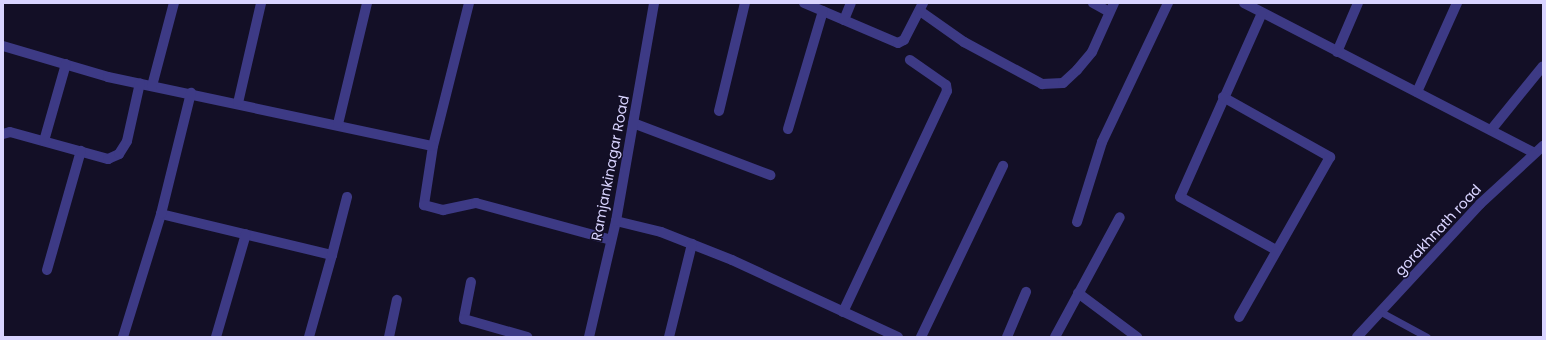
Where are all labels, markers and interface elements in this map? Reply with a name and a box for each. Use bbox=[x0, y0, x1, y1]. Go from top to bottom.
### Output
street label: Ramjankinagar Road bbox=[588, 94, 632, 242]
street label: gorakhnath road bbox=[1391, 181, 1485, 279]

